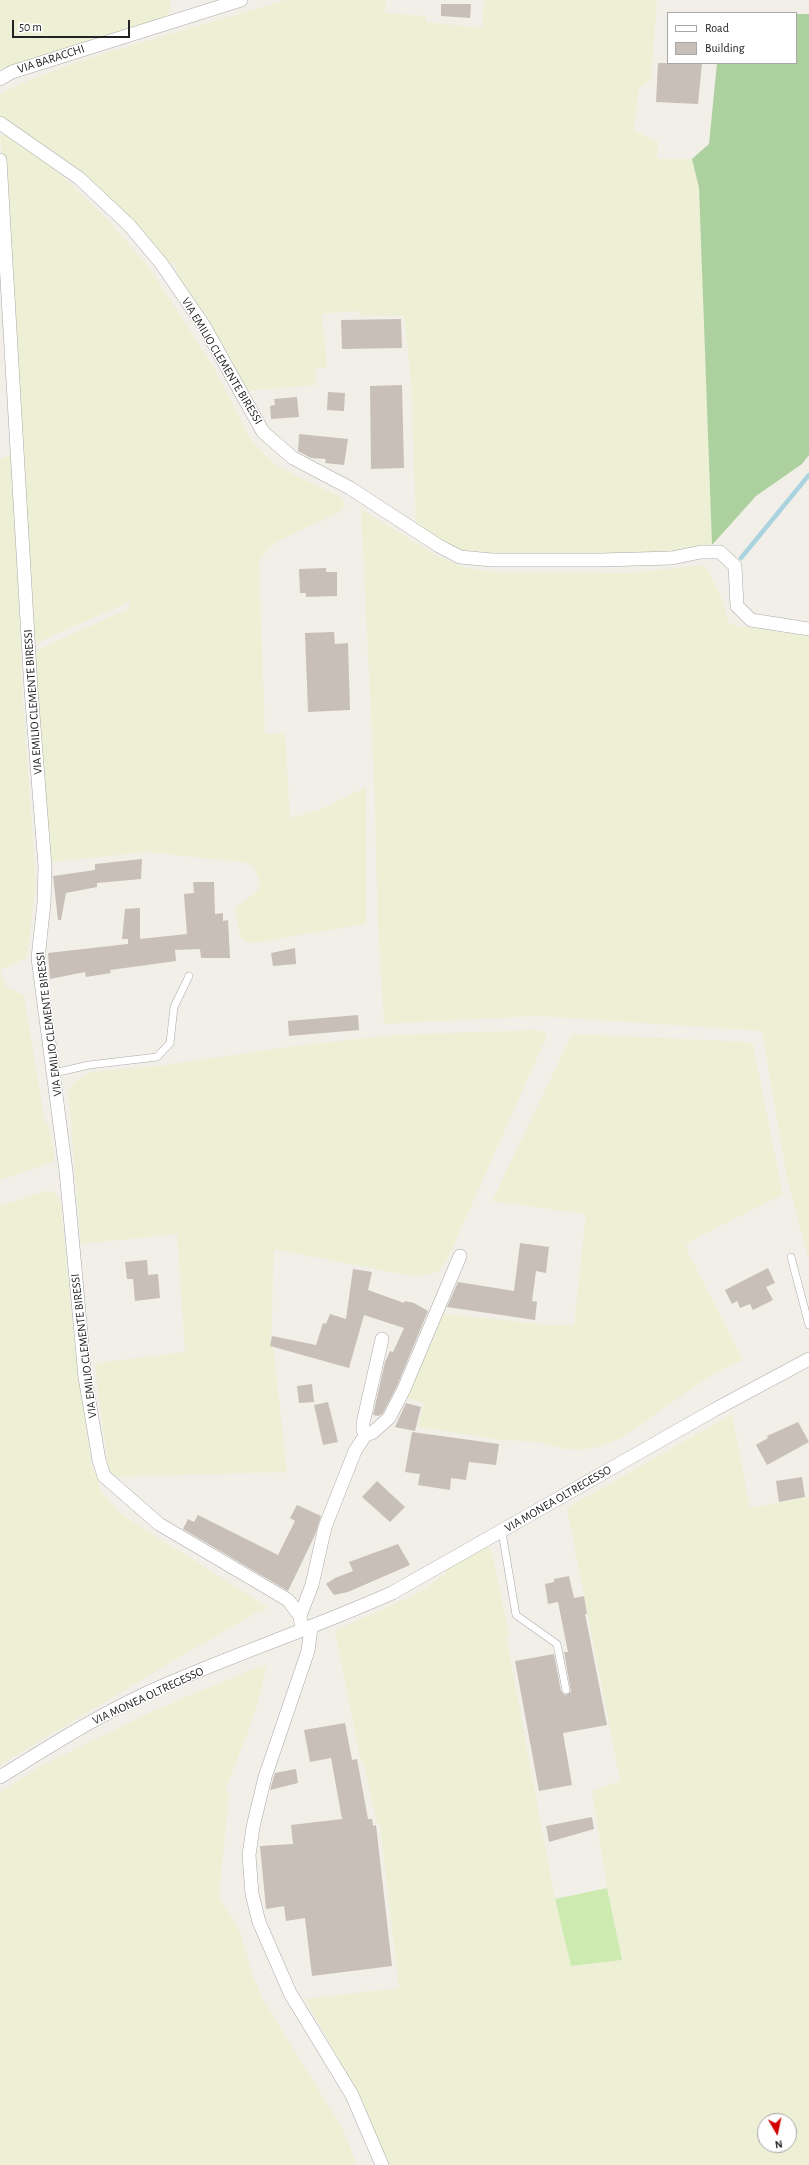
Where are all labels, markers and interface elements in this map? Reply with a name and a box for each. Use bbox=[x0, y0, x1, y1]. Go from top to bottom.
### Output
scale bar bbox=[14, 12, 132, 38]
legend bbox=[667, 12, 797, 64]
text: 50 m bbox=[19, 21, 42, 33]
text: Road bbox=[705, 22, 729, 34]
street label: VIA BARACCHI bbox=[16, 41, 86, 77]
text: Building bbox=[705, 42, 745, 54]
street label: VIA EMILIO CLEMENTE BIRESSI bbox=[178, 295, 266, 427]
street label: VIA EMILIO CLEMENTE BIRESSI bbox=[21, 629, 45, 775]
street label: VIA EMILIO CLEMENTE BIRESSI bbox=[33, 951, 65, 1097]
street label: VIA EMILIO CLEMENTE BIRESSI bbox=[68, 1273, 100, 1419]
street label: VIA MONEA OLTREGESSO bbox=[502, 1463, 614, 1535]
street label: VIA MONEA OLTREGESSO bbox=[90, 1664, 206, 1728]
north arrow bbox=[757, 2113, 797, 2153]
text: N bbox=[774, 2138, 783, 2150]

